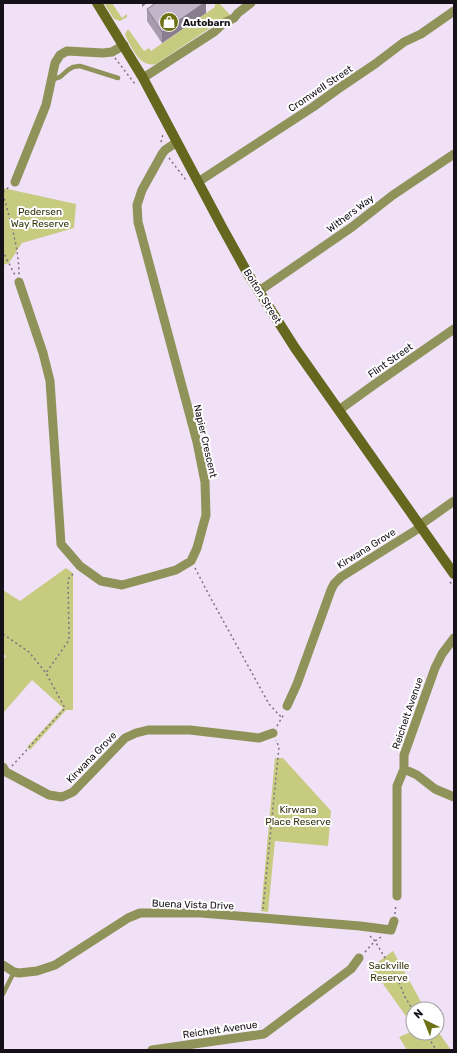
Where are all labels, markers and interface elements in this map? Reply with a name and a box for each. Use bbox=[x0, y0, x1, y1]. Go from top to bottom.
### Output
shop icon: Autobarn bbox=[158, 11, 180, 33]
place label: Autobarn bbox=[183, 17, 230, 29]
street label: Cromwell Street bbox=[286, 63, 355, 115]
street label: Withers Way bbox=[325, 192, 377, 235]
park label: Pedersen Way Reserve bbox=[11, 206, 70, 230]
street label: Bolton Street bbox=[241, 267, 284, 326]
street label: Flint Street bbox=[366, 341, 415, 381]
street label: Napier Crescent bbox=[191, 404, 219, 479]
street label: Kirwana Grove bbox=[335, 526, 398, 572]
street label: Reichelt Avenue bbox=[390, 675, 426, 751]
street label: Kirwana Grove bbox=[64, 729, 119, 786]
park label: Kirwana Place Reserve bbox=[265, 804, 331, 828]
street label: Buena Vista Drive bbox=[152, 898, 235, 912]
park label: Sackville Reserve bbox=[369, 960, 410, 984]
north arrow bbox=[405, 1001, 445, 1041]
text: N bbox=[411, 1007, 426, 1022]
street label: Reichelt Avenue bbox=[182, 1019, 259, 1041]

